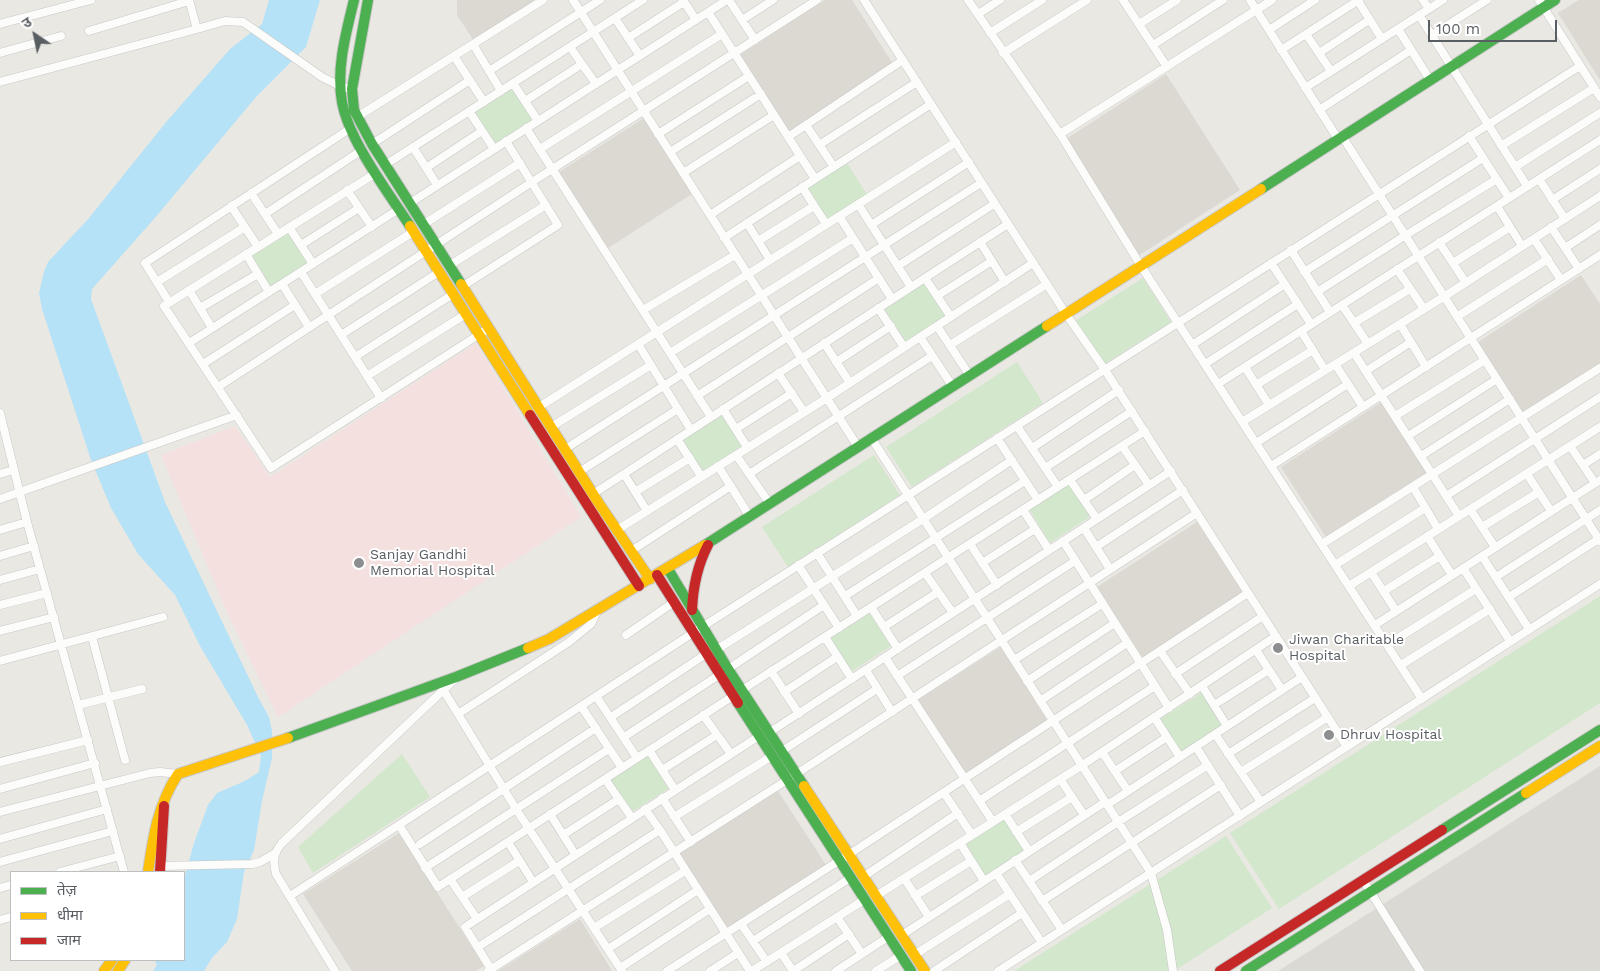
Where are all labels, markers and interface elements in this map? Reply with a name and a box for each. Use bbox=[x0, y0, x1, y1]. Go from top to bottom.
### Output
north arrow bbox=[10, 10, 60, 60]
scale bar bbox=[1430, 10, 1559, 42]
text: उ bbox=[19, 14, 34, 31]
text: 100 m bbox=[1436, 20, 1480, 38]
place label: Sanjay Gandhi Memorial Hospital bbox=[370, 547, 495, 580]
marker: Sanjay Gandhi Memorial Hospital bbox=[352, 556, 366, 570]
place label: Jiwan Charitable Hospital bbox=[1289, 632, 1404, 664]
marker: Jiwan Charitable Hospital bbox=[1271, 641, 1285, 655]
place label: Dhruv Hospital bbox=[1340, 727, 1442, 743]
marker: Dhruv Hospital bbox=[1322, 728, 1336, 742]
legend bbox=[10, 871, 185, 961]
text: तेज़ bbox=[57, 881, 77, 899]
text: धीमा bbox=[57, 906, 83, 924]
text: जाम bbox=[57, 931, 81, 949]

